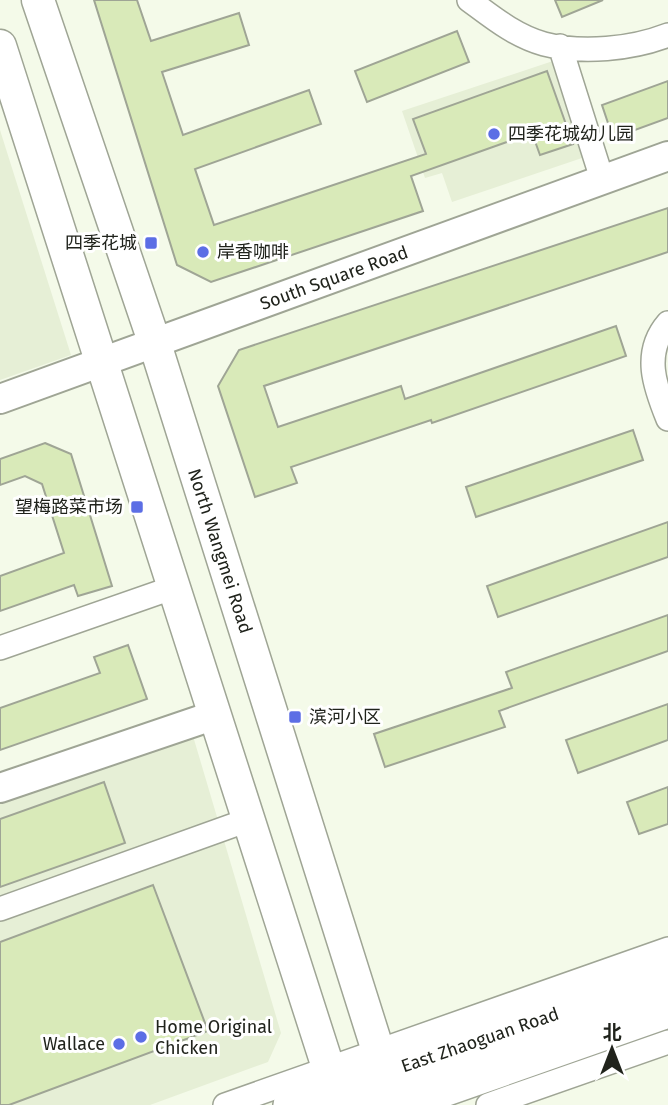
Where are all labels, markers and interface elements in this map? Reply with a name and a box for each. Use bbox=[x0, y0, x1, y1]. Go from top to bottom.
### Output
place label: 四季花城幼儿园 bbox=[508, 123, 634, 145]
marker: 四季花城幼儿园 bbox=[486, 126, 502, 142]
place label: 四季花城 bbox=[65, 232, 137, 254]
marker: 四季花城 bbox=[143, 235, 159, 251]
place label: 岸香咖啡 bbox=[217, 241, 289, 263]
street label: South Square Road bbox=[257, 241, 411, 315]
marker: 岸香咖啡 bbox=[195, 244, 211, 260]
street label: North Wangmei Road bbox=[183, 466, 257, 636]
place label: 望梅路菜市场 bbox=[15, 496, 123, 518]
marker: 望梅路菜市场 bbox=[129, 499, 145, 515]
place label: 滨河小区 bbox=[309, 706, 381, 728]
marker: 滨河小区 bbox=[287, 709, 303, 725]
street label: East Zhaoguan Road bbox=[398, 1003, 562, 1077]
north arrow bbox=[577, 1014, 647, 1084]
place label: Home Original Chicken bbox=[155, 1016, 272, 1059]
text: 北 bbox=[602, 1021, 622, 1044]
marker: Home Original Chicken bbox=[133, 1029, 149, 1045]
place label: Wallace bbox=[43, 1033, 105, 1055]
marker: Wallace bbox=[111, 1036, 127, 1052]

